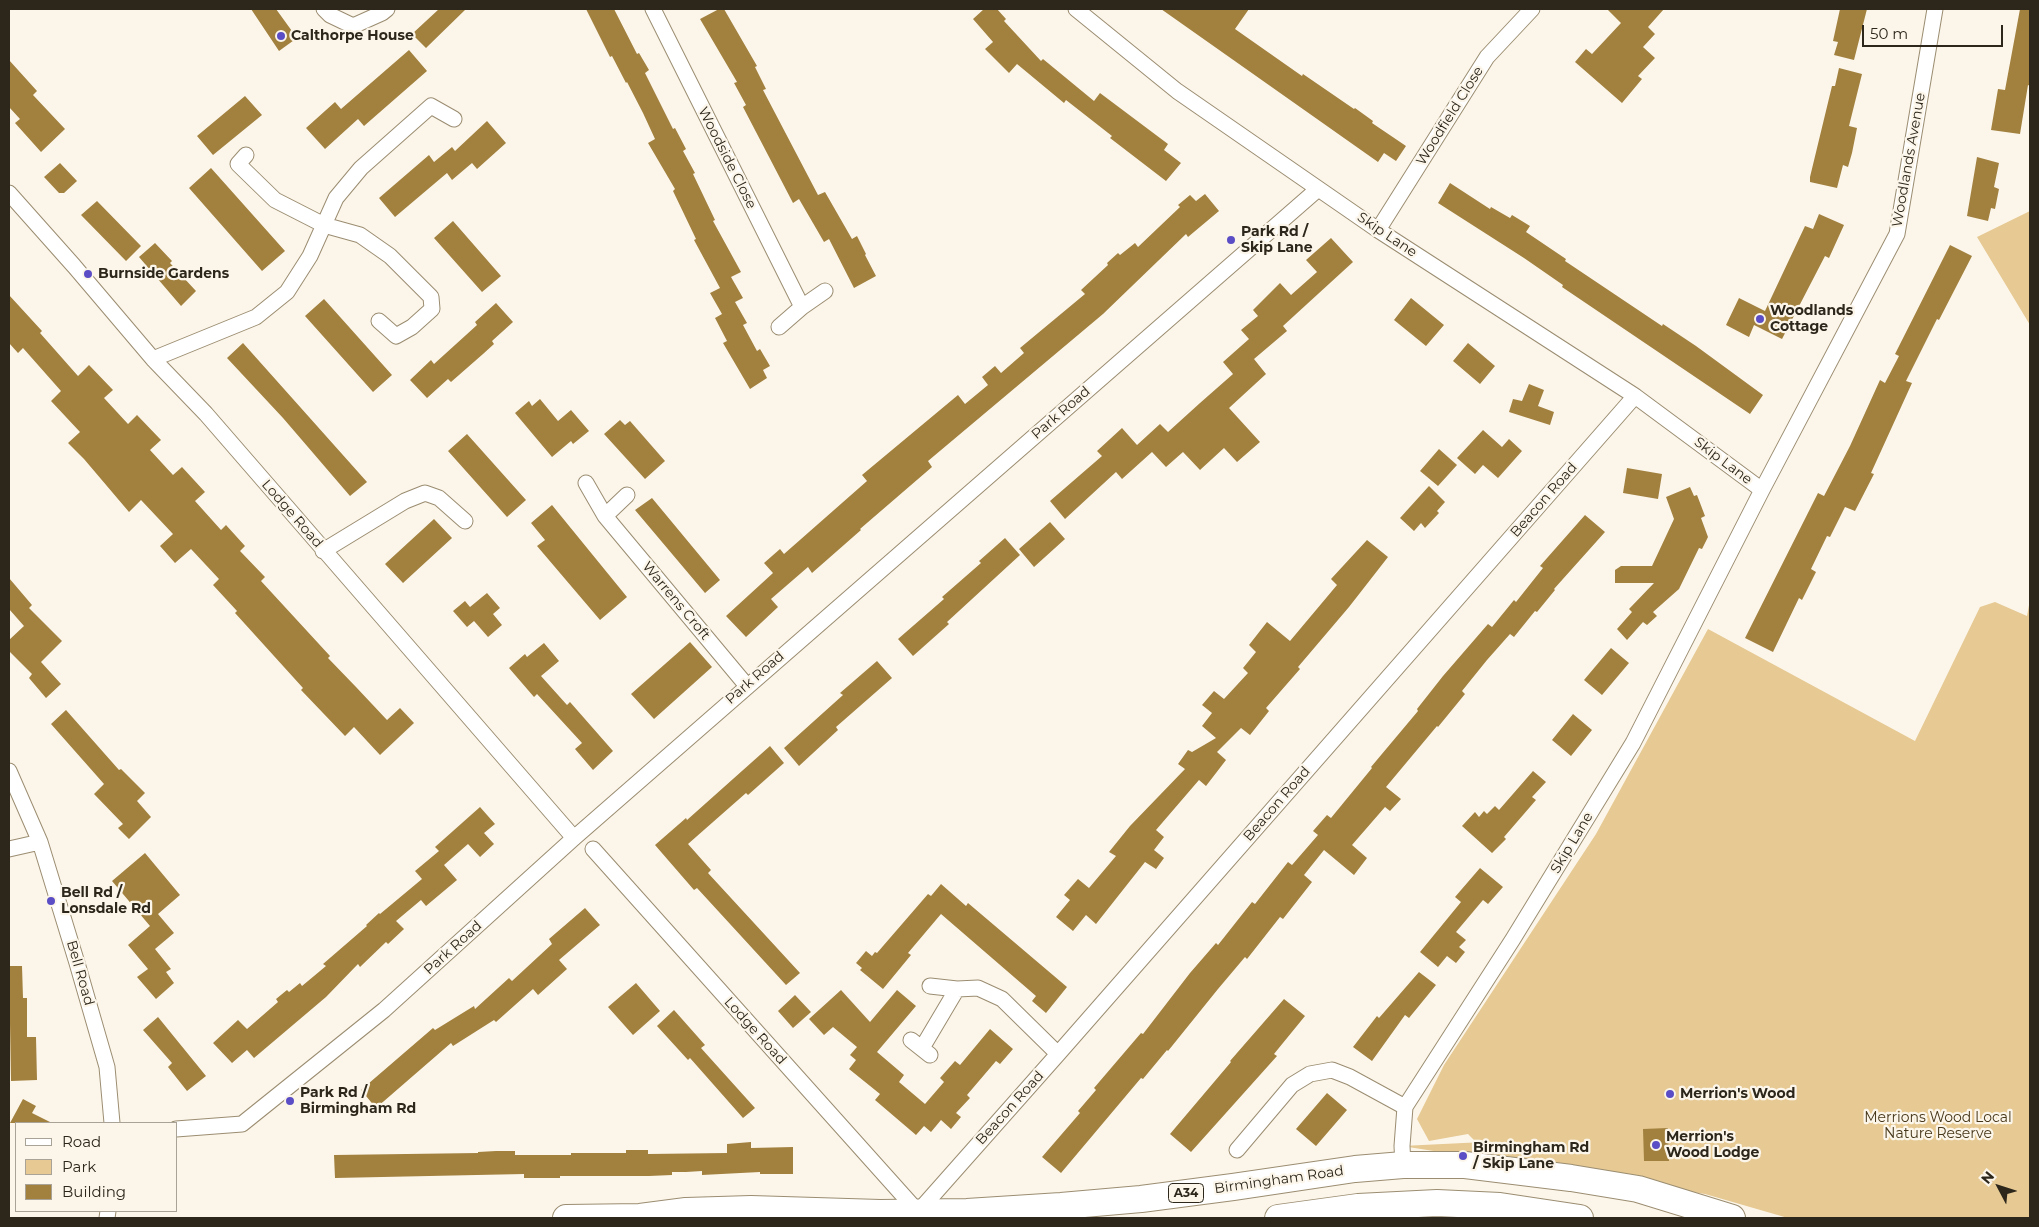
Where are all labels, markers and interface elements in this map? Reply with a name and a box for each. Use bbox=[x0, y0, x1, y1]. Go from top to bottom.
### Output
scale bar bbox=[1864, 15, 2005, 47]
text: 50 m bbox=[1870, 24, 1908, 43]
place label: Calthorpe House bbox=[291, 28, 414, 44]
marker: Calthorpe House bbox=[275, 30, 287, 42]
street label: Woodfield Close bbox=[1413, 63, 1487, 169]
street label: Woodlands Avenue bbox=[1889, 92, 1929, 228]
street label: Woodside Close bbox=[694, 104, 760, 212]
street label: Skip Lane bbox=[1354, 209, 1420, 261]
place label: Park Rd / Skip Lane bbox=[1241, 224, 1313, 256]
marker: Park Rd / Skip Lane bbox=[1225, 234, 1237, 246]
place label: Burnside Gardens bbox=[98, 266, 229, 282]
marker: Burnside Gardens bbox=[82, 268, 94, 280]
place label: Woodlands Cottage bbox=[1770, 303, 1853, 336]
marker: Woodlands Cottage bbox=[1754, 313, 1766, 325]
street label: Park Road bbox=[1028, 383, 1094, 443]
street label: Skip Lane bbox=[1691, 434, 1755, 488]
street label: Beacon Road bbox=[1507, 459, 1581, 541]
street label: Lodge Road bbox=[258, 477, 326, 551]
street label: Warrens Croft bbox=[638, 558, 714, 644]
street label: Park Road bbox=[722, 648, 788, 708]
street label: Beacon Road bbox=[1240, 763, 1314, 845]
street label: Skip Lane bbox=[1547, 809, 1597, 877]
place label: Bell Rd / Lonsdale Rd bbox=[61, 885, 151, 918]
marker: Bell Rd / Lonsdale Rd bbox=[45, 895, 57, 907]
street label: Park Road bbox=[421, 918, 485, 978]
street label: Bell Road bbox=[63, 939, 97, 1007]
street label: Lodge Road bbox=[720, 994, 790, 1068]
street label: Beacon Road bbox=[973, 1068, 1047, 1148]
place label: Park Rd / Birmingham Rd bbox=[300, 1085, 416, 1118]
place label: Merrion's Wood bbox=[1680, 1086, 1795, 1102]
marker: Merrion's Wood bbox=[1664, 1088, 1676, 1100]
marker: Park Rd / Birmingham Rd bbox=[284, 1095, 296, 1107]
park label: Merrions Wood Local Nature Reserve bbox=[1864, 1110, 2012, 1142]
legend bbox=[15, 1122, 178, 1212]
place label: Merrion's Wood Lodge bbox=[1666, 1129, 1759, 1162]
text: Road bbox=[62, 1132, 101, 1151]
marker: Merrion's Wood Lodge bbox=[1650, 1139, 1662, 1151]
place label: Birmingham Rd / Skip Lane bbox=[1473, 1140, 1589, 1172]
marker: Birmingham Rd / Skip Lane bbox=[1457, 1150, 1469, 1162]
text: Park bbox=[62, 1157, 96, 1176]
north arrow bbox=[1974, 1162, 2024, 1212]
street label: Birmingham Road bbox=[1213, 1163, 1345, 1197]
text: N bbox=[1977, 1167, 1998, 1187]
text: Building bbox=[62, 1182, 126, 1201]
road number: A34 bbox=[1168, 1184, 1204, 1202]

